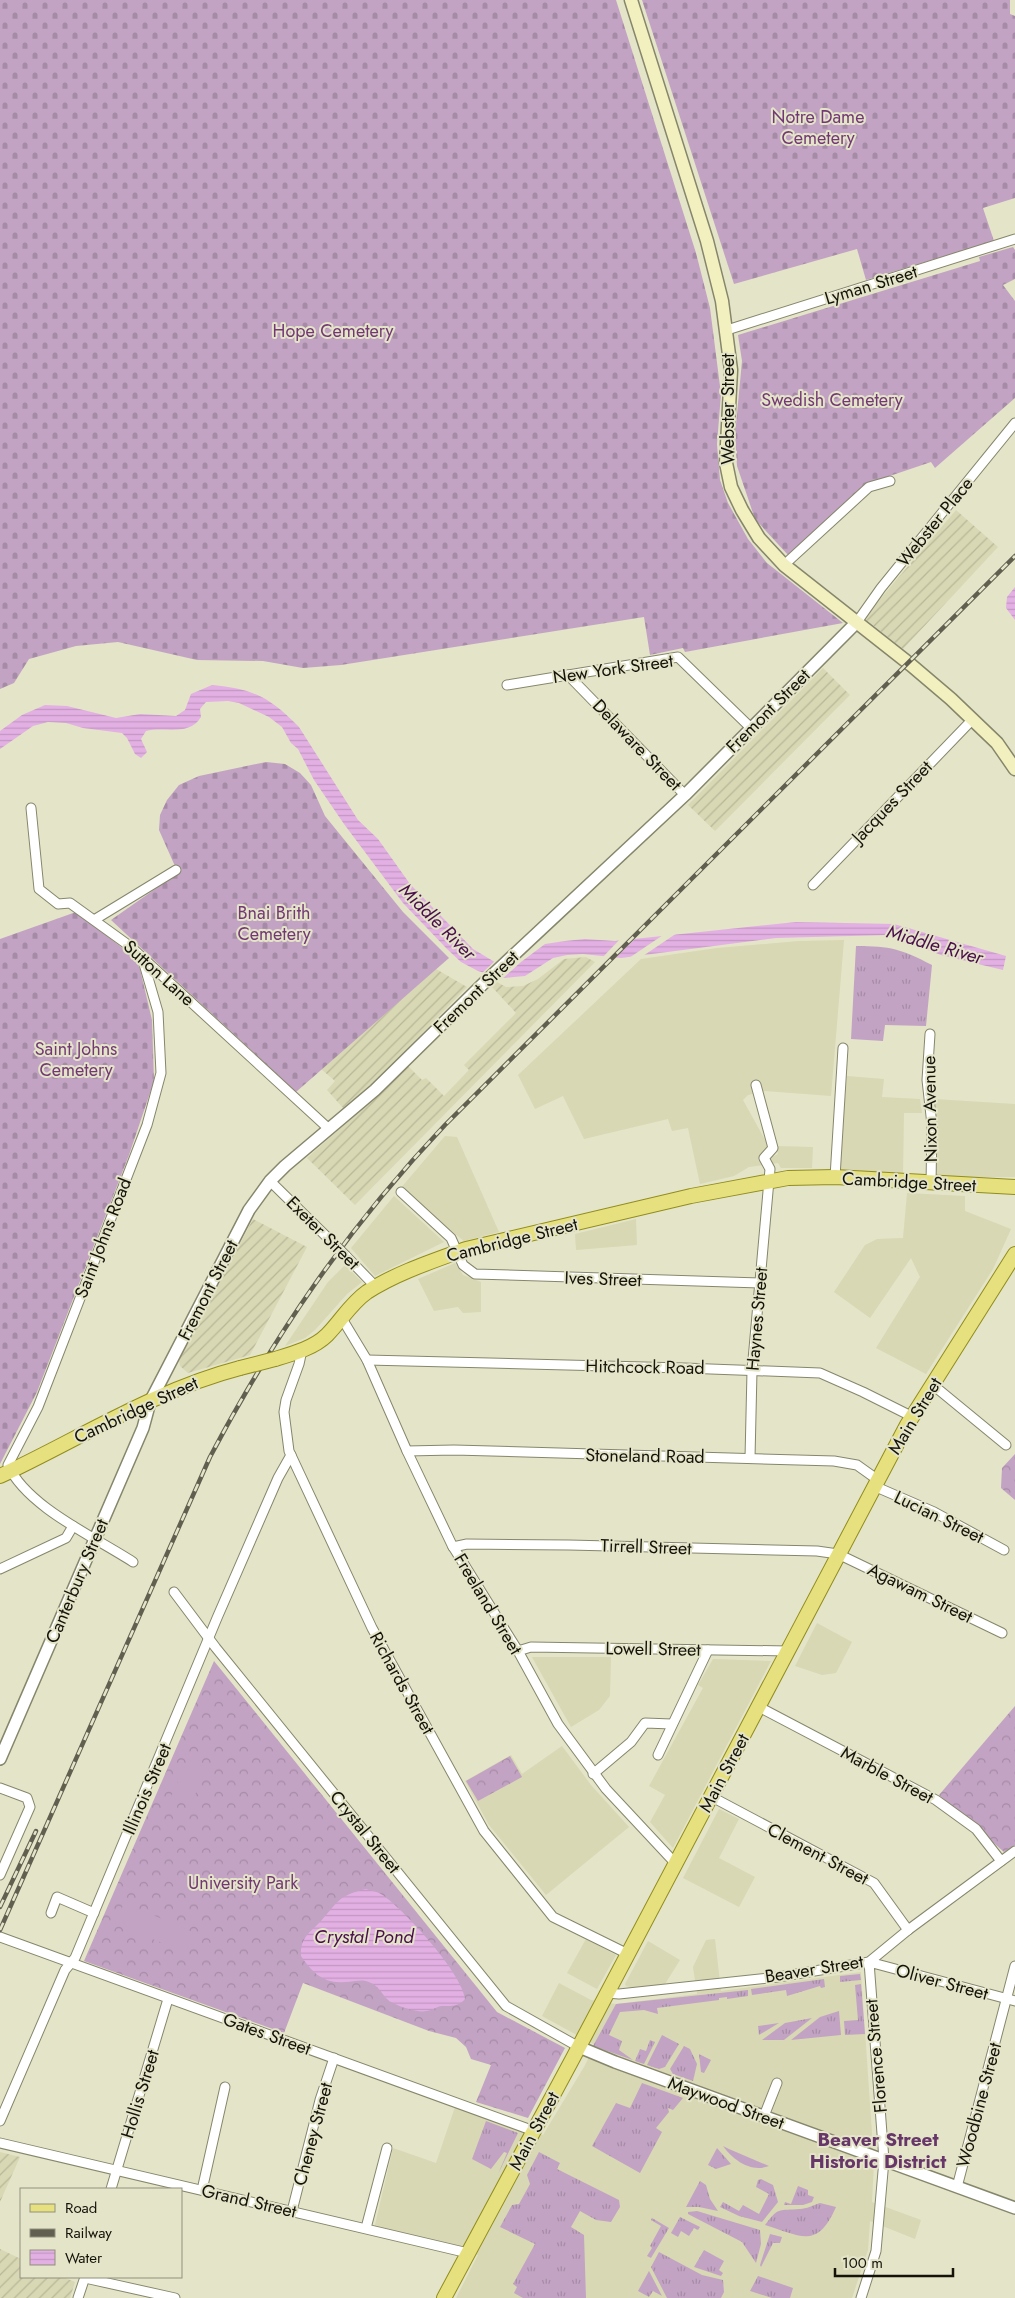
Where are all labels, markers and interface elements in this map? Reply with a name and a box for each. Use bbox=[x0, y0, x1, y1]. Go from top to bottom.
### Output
park label: Notre Dame Cemetery bbox=[772, 104, 864, 151]
street label: Lyman Street bbox=[821, 258, 921, 311]
park label: Hope Cemetery bbox=[273, 318, 393, 344]
street label: Webster Street bbox=[715, 353, 741, 465]
park label: Swedish Cemetery bbox=[761, 387, 903, 413]
street label: Webster Place bbox=[891, 472, 979, 572]
street label: New York Street bbox=[551, 648, 675, 690]
street label: Fremont Street bbox=[720, 663, 816, 759]
street label: Delaware Street bbox=[586, 693, 688, 797]
street label: Jacques Street bbox=[844, 754, 939, 851]
water label: Middle River bbox=[393, 877, 483, 967]
park label: Bnai Brith Cemetery bbox=[237, 900, 311, 947]
water label: Middle River bbox=[884, 918, 988, 972]
street label: Sutton Lane bbox=[118, 934, 200, 1012]
street label: Fremont Street bbox=[427, 944, 525, 1039]
park label: Saint Johns Cemetery bbox=[35, 1036, 117, 1083]
street label: Nixon Avenue bbox=[916, 1055, 944, 1163]
street label: Cambridge Street bbox=[841, 1166, 977, 1199]
street label: Saint Johns Road bbox=[68, 1174, 138, 1302]
street label: Exeter Street bbox=[280, 1190, 366, 1276]
street label: Cambridge Street bbox=[444, 1211, 581, 1269]
street label: Fremont Street bbox=[171, 1235, 245, 1345]
street label: Ives Street bbox=[564, 1265, 643, 1293]
street label: Haynes Street bbox=[740, 1266, 775, 1372]
street label: Hitchcock Road bbox=[585, 1353, 705, 1381]
street label: Cambridge Street bbox=[70, 1370, 203, 1450]
street label: Main Street bbox=[882, 1372, 949, 1459]
street label: Stoneland Road bbox=[585, 1442, 705, 1470]
street label: Lucian Street bbox=[890, 1484, 989, 1550]
street label: Canterbury Street bbox=[39, 1514, 115, 1647]
street label: Tirrell Street bbox=[600, 1532, 693, 1562]
street label: Freeland Street bbox=[448, 1548, 529, 1660]
street label: Agawam Street bbox=[863, 1556, 978, 1630]
street label: Richards Street bbox=[363, 1627, 441, 1740]
street label: Lowell Street bbox=[605, 1635, 702, 1663]
street label: Main Street bbox=[692, 1728, 756, 1817]
street label: Illinois Street bbox=[116, 1739, 178, 1839]
street label: Marble Street bbox=[836, 1740, 938, 1811]
street label: Crystal Street bbox=[324, 1785, 407, 1879]
street label: Clement Street bbox=[763, 1816, 874, 1892]
park label: University Park bbox=[188, 1870, 298, 1896]
water label: Crystal Pond bbox=[314, 1923, 415, 1950]
street label: Beaver Street bbox=[763, 1948, 866, 1990]
street label: Oliver Street bbox=[893, 1957, 992, 2007]
street label: Florence Street bbox=[858, 1998, 894, 2114]
street label: Gates Street bbox=[219, 2006, 315, 2062]
street label: Woodbine Street bbox=[950, 2039, 1008, 2170]
street label: Hollis Street bbox=[114, 2046, 166, 2141]
street label: Maywood Street bbox=[664, 2070, 788, 2136]
street label: Cheney Street bbox=[287, 2079, 339, 2188]
street label: Main Street bbox=[502, 2086, 566, 2175]
district label: Beaver Street Historic District bbox=[810, 2126, 946, 2175]
street label: Grand Street bbox=[199, 2177, 300, 2225]
legend bbox=[20, 2188, 182, 2278]
text: Road bbox=[65, 2197, 97, 2219]
text: Railway bbox=[65, 2222, 112, 2244]
scale bar bbox=[835, 2246, 952, 2278]
text: Water bbox=[65, 2247, 103, 2269]
text: 100 m bbox=[842, 2252, 883, 2274]

